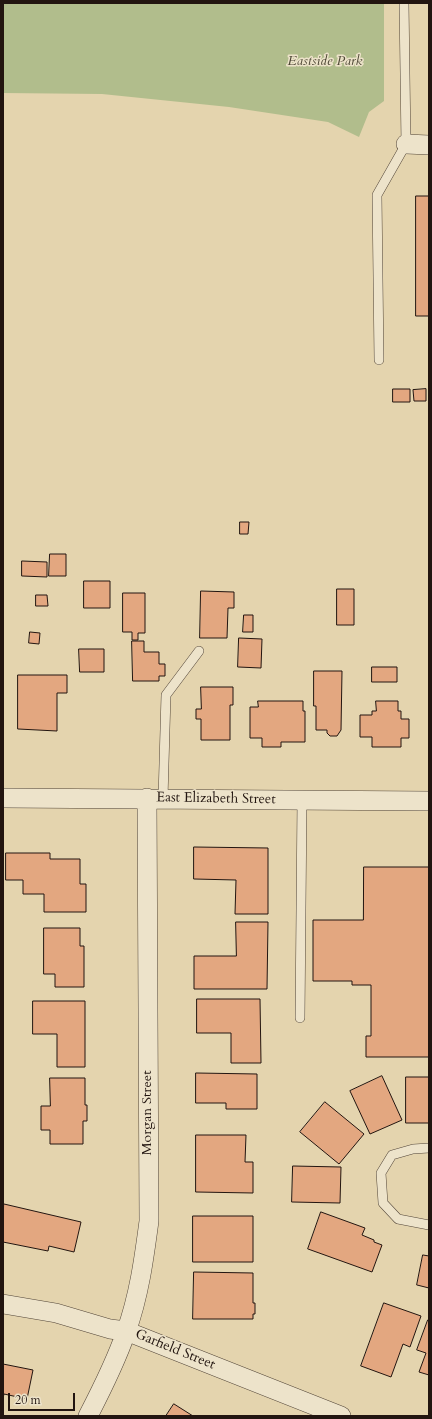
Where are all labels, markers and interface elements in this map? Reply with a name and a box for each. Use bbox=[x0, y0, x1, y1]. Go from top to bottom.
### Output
park label: Eastside Park bbox=[288, 54, 362, 70]
street label: East Elizabeth Street bbox=[156, 790, 276, 808]
street label: Morgan Street bbox=[140, 1070, 156, 1156]
street label: Garfield Street bbox=[132, 1326, 218, 1374]
scale bar bbox=[10, 1385, 77, 1411]
text: 20 m bbox=[15, 1392, 41, 1408]

